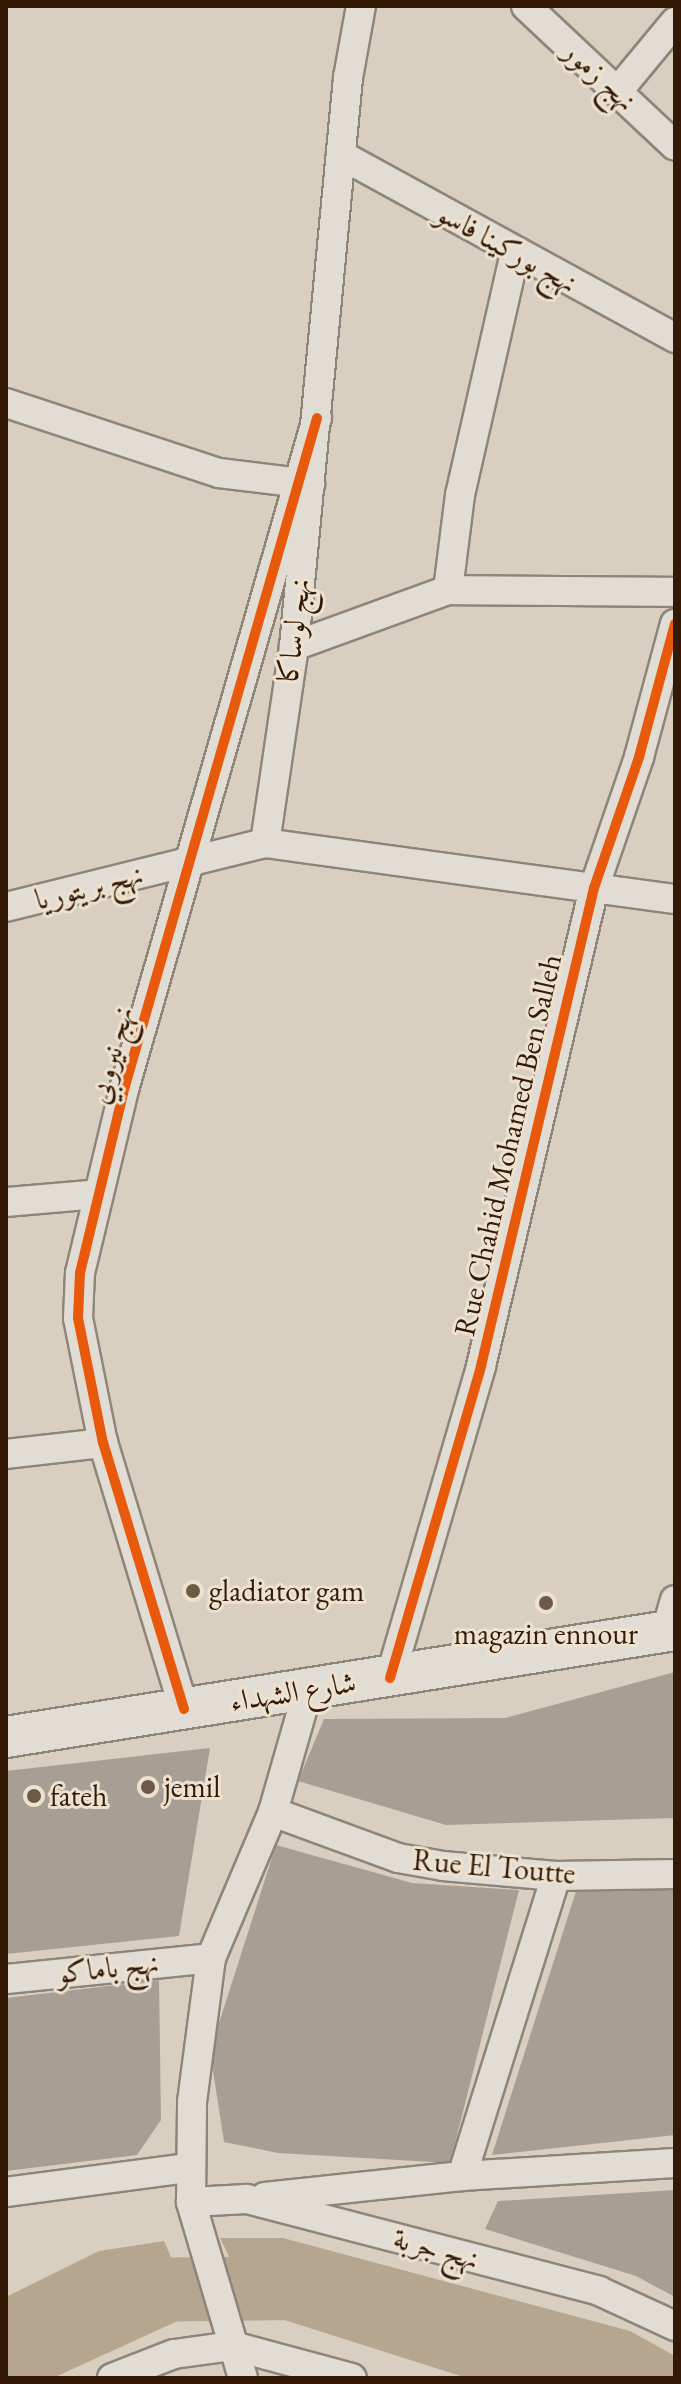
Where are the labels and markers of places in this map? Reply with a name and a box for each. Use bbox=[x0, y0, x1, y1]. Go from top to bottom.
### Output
place label: gladiator gam bbox=[209, 1573, 364, 1609]
marker: gladiator gam bbox=[184, 1582, 202, 1600]
marker: magazin ennour bbox=[537, 1594, 555, 1612]
place label: magazin ennour bbox=[454, 1616, 638, 1652]
place label: jemil bbox=[164, 1769, 220, 1805]
place label: fateh bbox=[50, 1778, 107, 1814]
marker: jemil bbox=[139, 1778, 157, 1796]
marker: fateh bbox=[25, 1787, 43, 1805]

